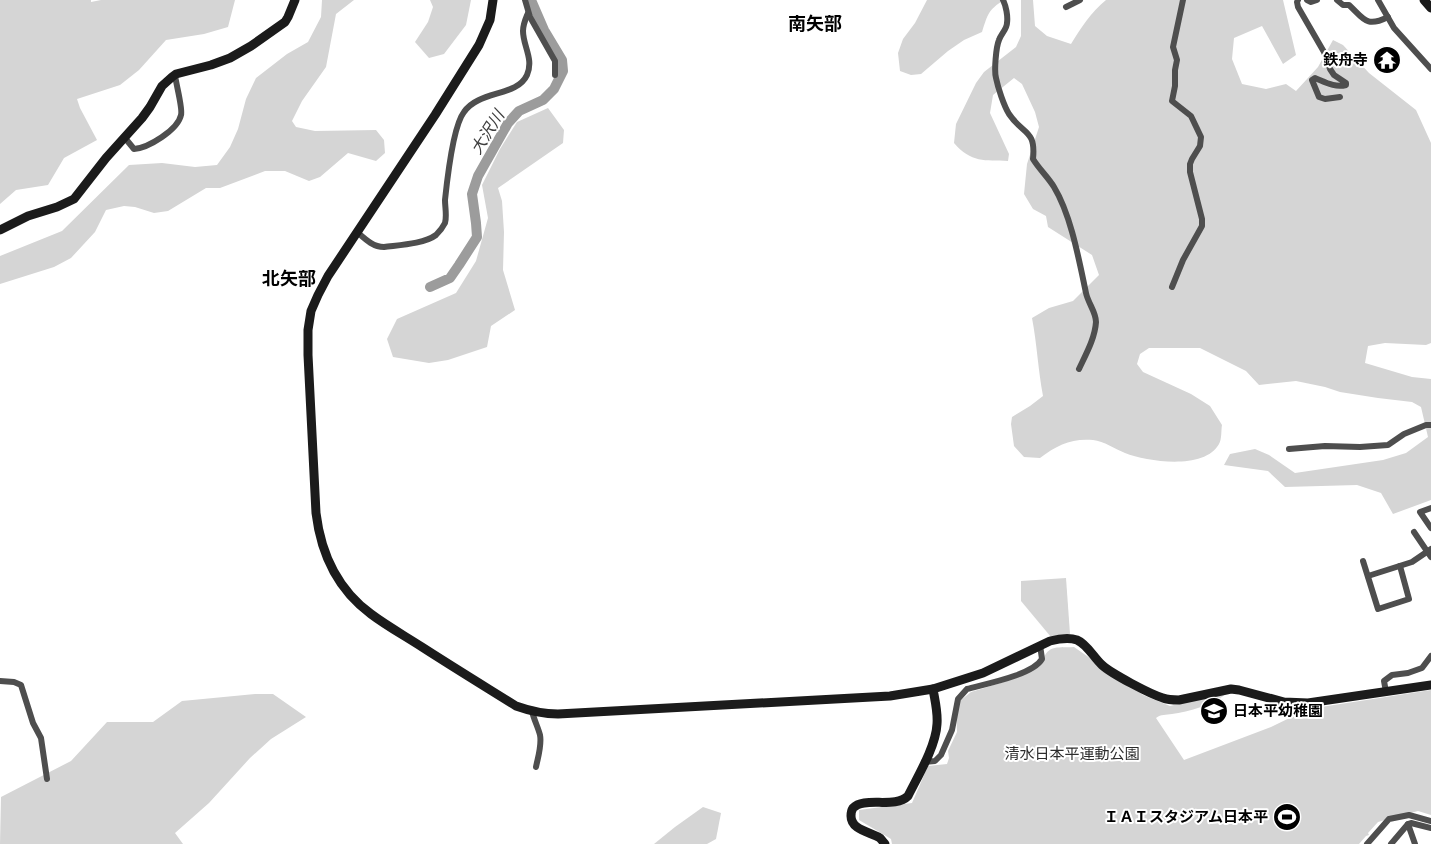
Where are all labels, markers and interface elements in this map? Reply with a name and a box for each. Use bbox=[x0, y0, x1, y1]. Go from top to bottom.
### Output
district label: 南矢部 bbox=[788, 12, 842, 35]
temple icon: 鉄舟寺 bbox=[1372, 45, 1402, 75]
place label: 鉄舟寺 bbox=[1323, 50, 1368, 69]
water label: 大沢川 bbox=[466, 105, 510, 158]
district label: 北矢部 bbox=[262, 267, 316, 290]
school or university icon: 日本平幼稚園 bbox=[1199, 696, 1229, 726]
place label: 日本平幼稚園 bbox=[1233, 701, 1323, 720]
park label: 清水日本平運動公園 bbox=[1004, 744, 1140, 763]
sports icon: ＩＡＩスタジアム日本平 bbox=[1272, 802, 1302, 832]
place label: ＩＡＩスタジアム日本平 bbox=[1104, 807, 1268, 826]

